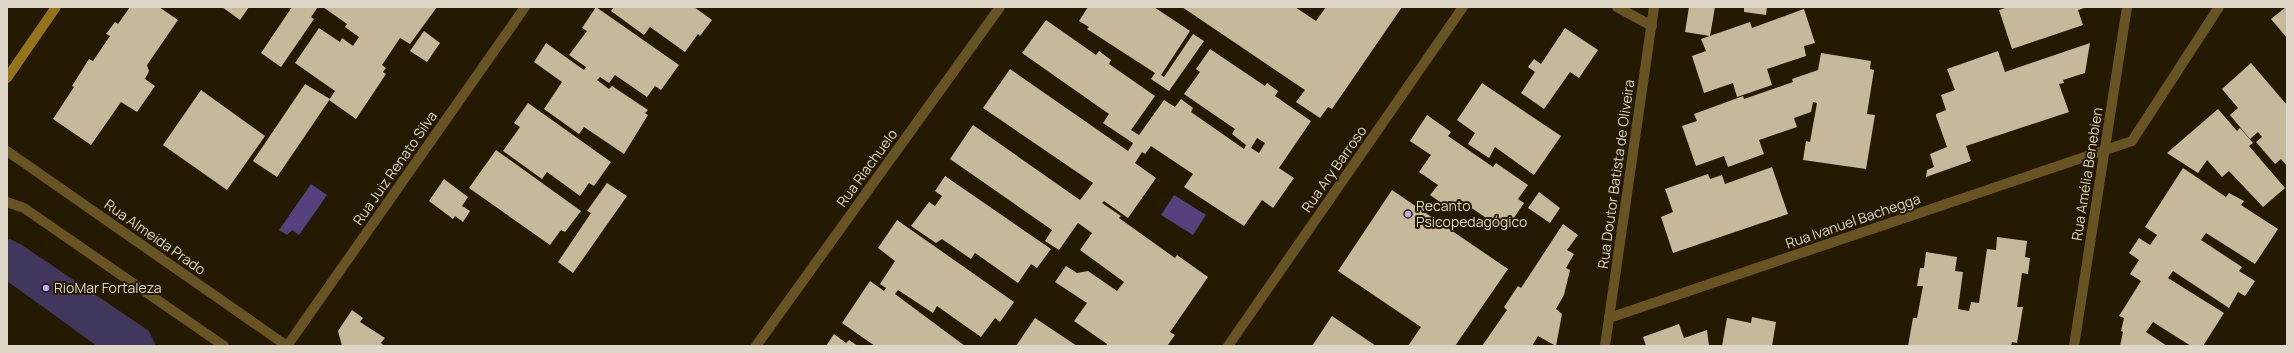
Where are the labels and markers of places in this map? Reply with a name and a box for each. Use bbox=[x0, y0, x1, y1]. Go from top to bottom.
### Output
place label: Recanto Psicopedagógico bbox=[1416, 196, 1527, 231]
marker: Recanto Psicopedagógico bbox=[1403, 209, 1413, 219]
place label: RioMar Fortaleza bbox=[54, 278, 162, 297]
marker: RioMar Fortaleza bbox=[41, 283, 51, 293]

